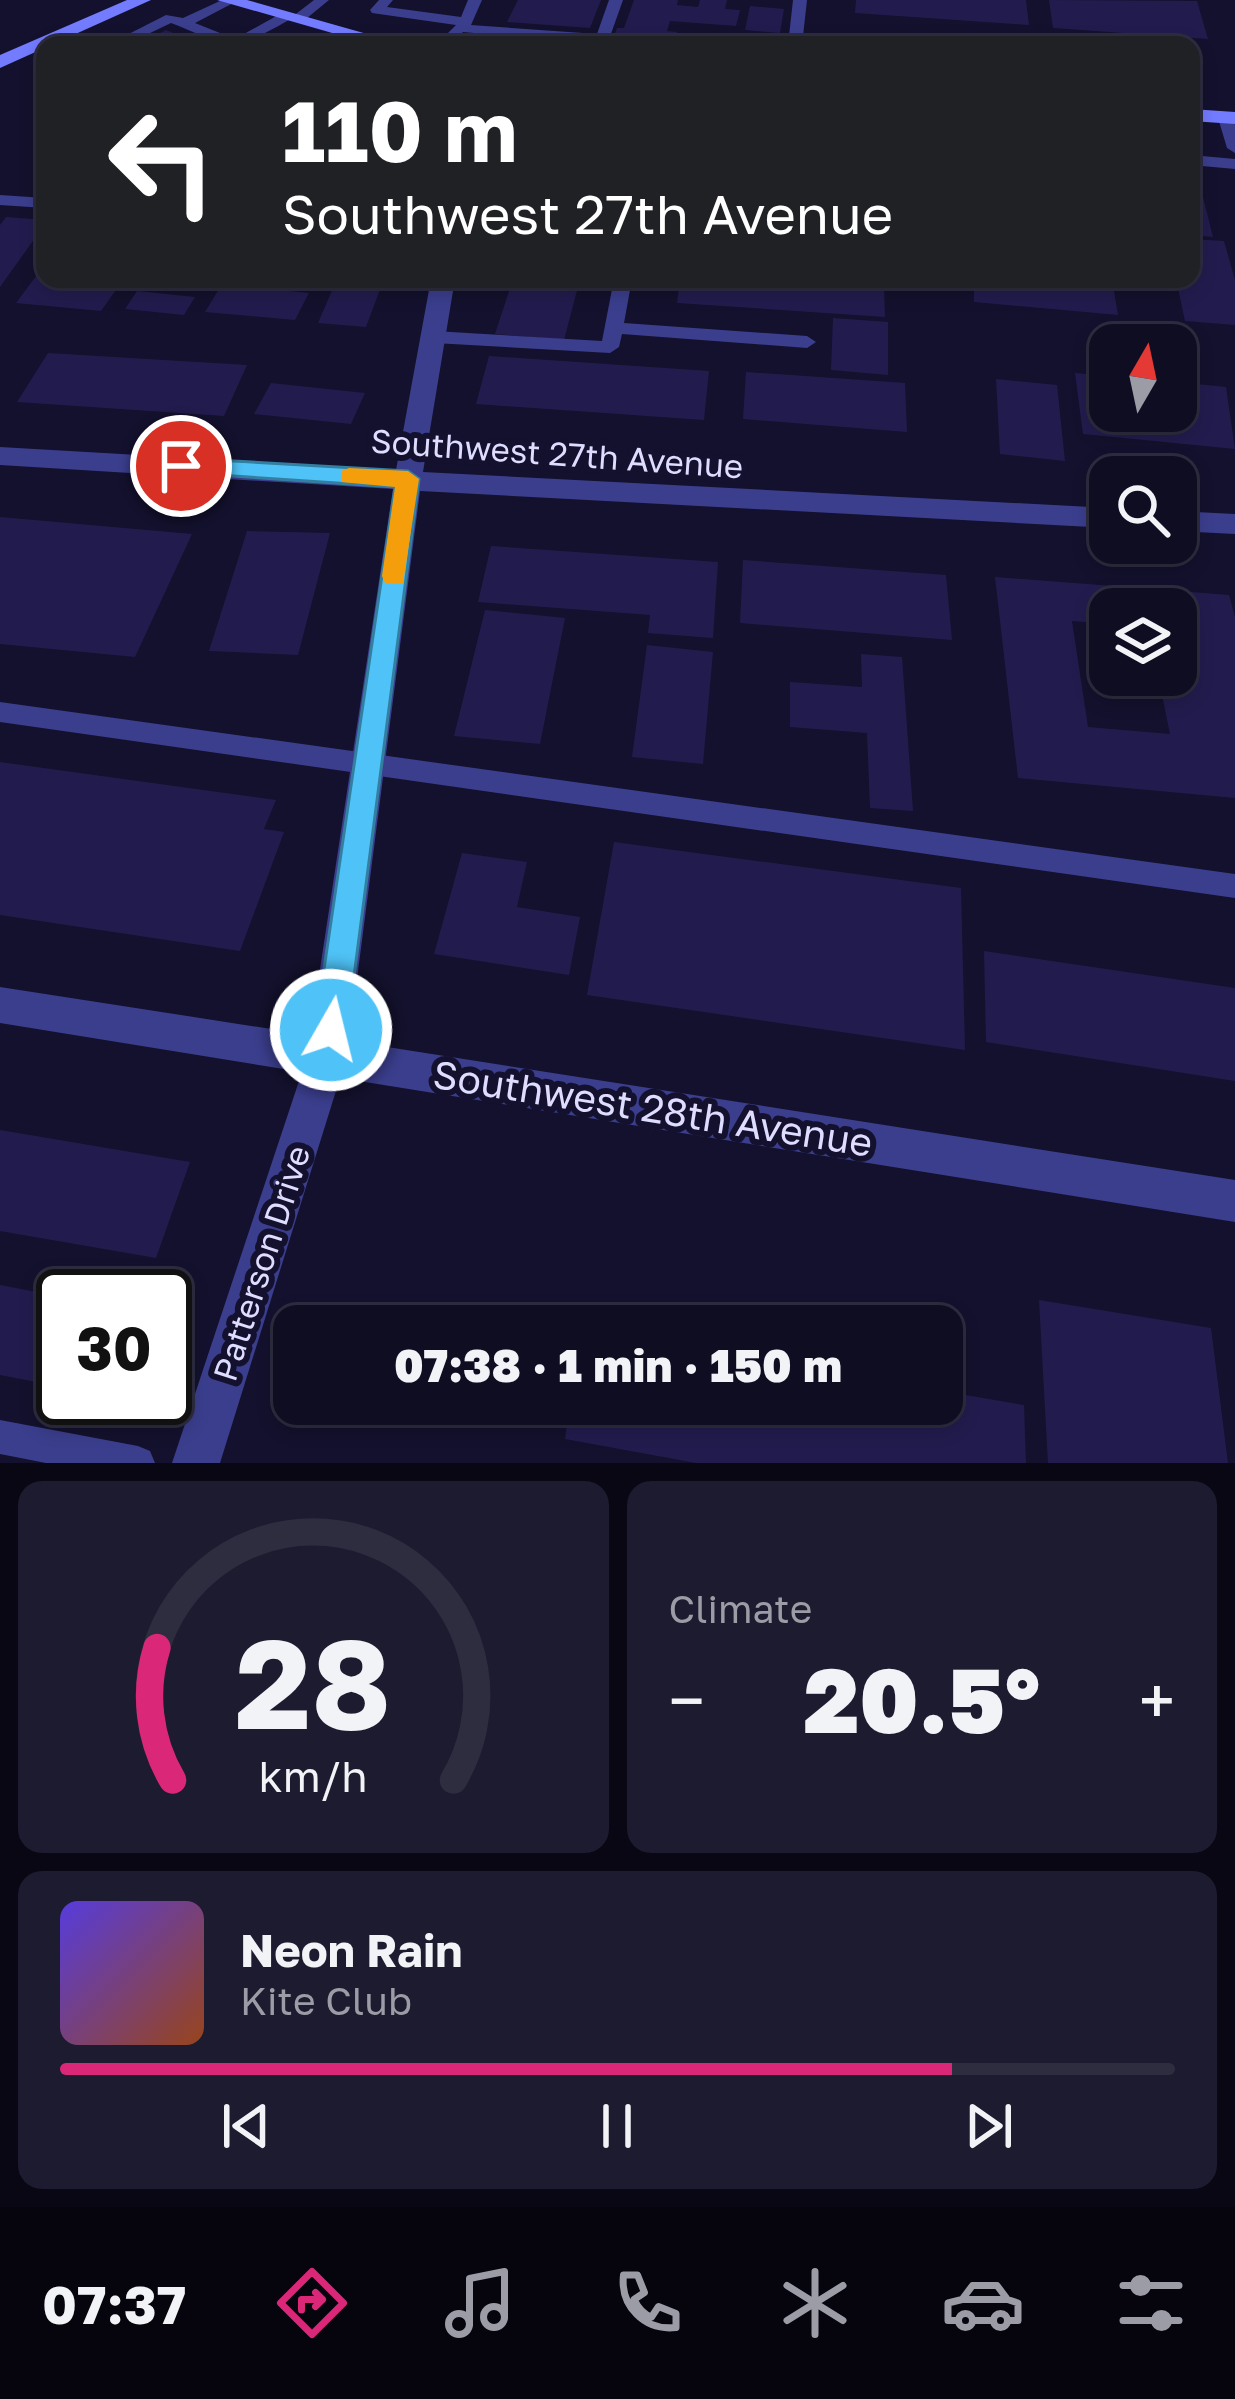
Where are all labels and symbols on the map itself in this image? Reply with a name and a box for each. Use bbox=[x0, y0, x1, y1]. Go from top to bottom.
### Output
north arrow bbox=[1089, 324, 1197, 432]
pin bbox=[130, 415, 232, 517]
street label: Southwest 27th Avenue bbox=[369, 421, 745, 485]
position arrow bbox=[268, 967, 394, 1093]
street label: Southwest 28th Avenue bbox=[430, 1050, 876, 1166]
street label: Patterson Drive bbox=[205, 1140, 317, 1386]
speed limit sign: 30 bbox=[36, 1269, 192, 1425]

